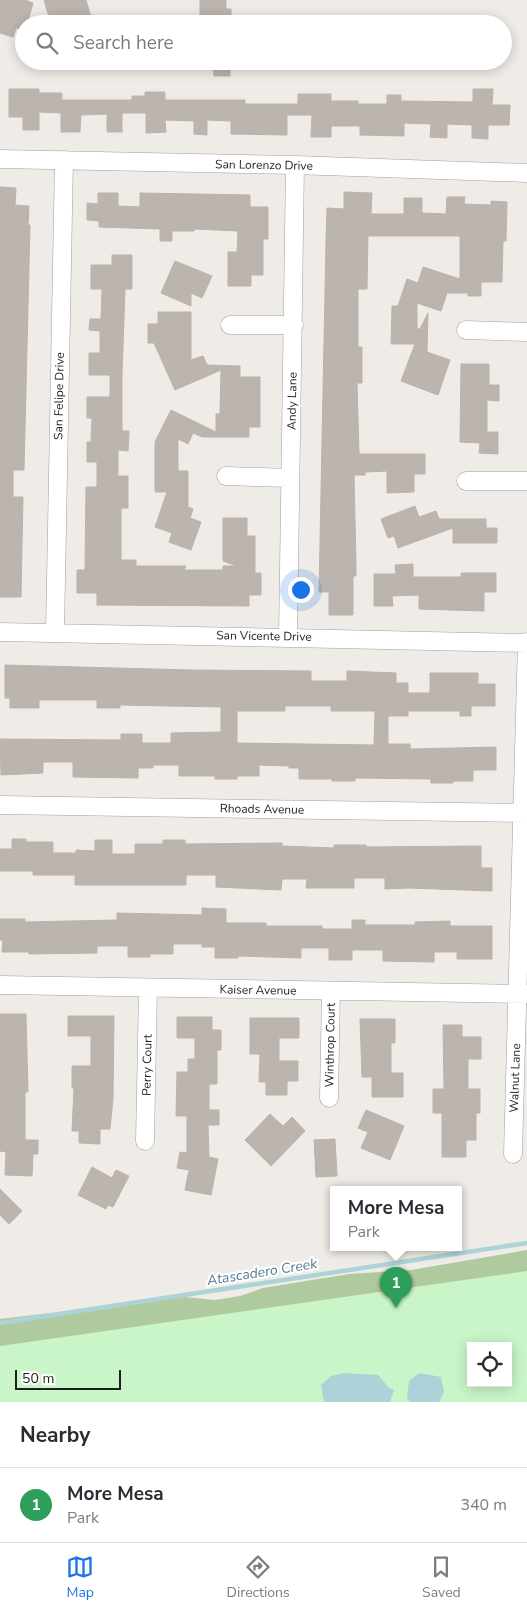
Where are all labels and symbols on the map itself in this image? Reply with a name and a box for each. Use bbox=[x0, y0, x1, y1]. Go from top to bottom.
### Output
street label: San Lorenzo Drive bbox=[215, 156, 313, 174]
street label: San Felipe Drive bbox=[50, 352, 68, 440]
street label: Andy Lane bbox=[283, 372, 301, 430]
your location bbox=[288, 577, 314, 603]
street label: San Vicente Drive bbox=[216, 627, 312, 645]
street label: Rhoads Avenue bbox=[220, 800, 304, 818]
street label: Kaiser Avenue bbox=[219, 981, 297, 999]
street label: Winthrop Court bbox=[321, 1002, 339, 1087]
street label: Perry Court bbox=[138, 1033, 156, 1096]
street label: Walnut Lane bbox=[506, 1043, 524, 1113]
water label: Atascadero Creek bbox=[205, 1254, 319, 1290]
pin: 1 bbox=[380, 1267, 412, 1308]
scale bar bbox=[15, 1367, 121, 1390]

